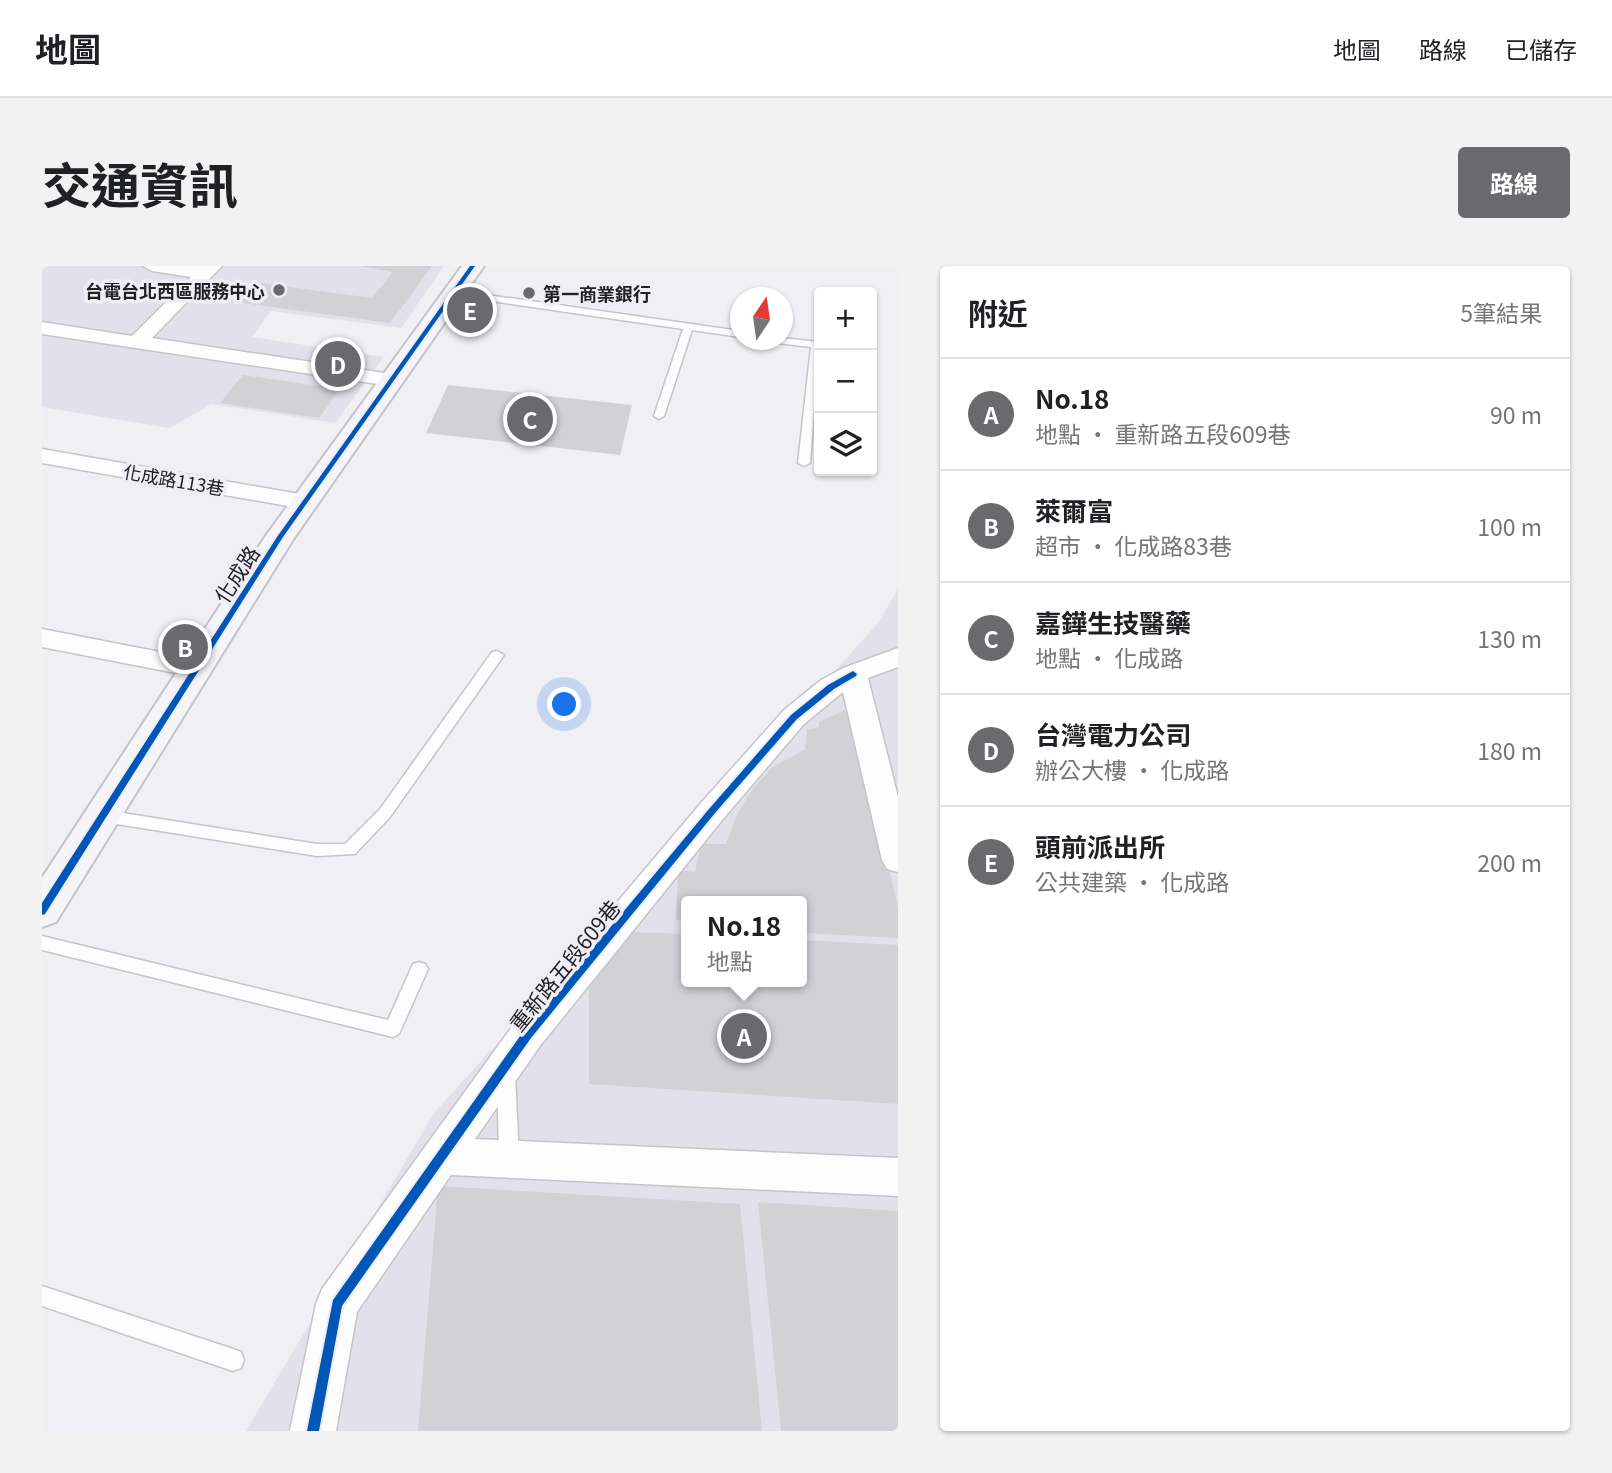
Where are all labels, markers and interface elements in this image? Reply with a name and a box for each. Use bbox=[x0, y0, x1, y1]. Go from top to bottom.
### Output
text: 地圖 bbox=[35, 24, 101, 72]
text: 地圖 bbox=[1333, 31, 1381, 66]
text: 路線 bbox=[1419, 31, 1467, 66]
text: 已儲存 bbox=[1505, 31, 1577, 66]
text: 交通資訊 bbox=[42, 147, 238, 218]
button: 路線 bbox=[1458, 147, 1570, 218]
place label: 台電台北西區服務中心 bbox=[85, 277, 265, 303]
place label: 第一商業銀行 bbox=[543, 280, 651, 306]
marker: 台電台北西區服務中心 bbox=[271, 282, 287, 298]
pin: E bbox=[447, 284, 493, 336]
marker: 第一商業銀行 bbox=[521, 285, 537, 301]
north arrow bbox=[730, 287, 793, 350]
map controls bbox=[814, 287, 877, 476]
button: + bbox=[814, 287, 877, 350]
text: 附近 bbox=[968, 290, 1028, 334]
text: 5筆結果 bbox=[1460, 295, 1542, 329]
pin: D bbox=[315, 338, 361, 390]
button: − bbox=[814, 350, 877, 413]
text: No.18 bbox=[1035, 379, 1109, 416]
pin: C bbox=[507, 393, 553, 445]
text: A bbox=[984, 397, 998, 431]
text: 90 m bbox=[1490, 397, 1542, 431]
button: layers bbox=[814, 413, 877, 476]
text: 地點 · 重新路五段609巷 bbox=[1035, 416, 1291, 450]
street label: 化成路113巷 bbox=[122, 457, 226, 501]
text: 萊爾富 bbox=[1035, 491, 1113, 528]
text: B bbox=[983, 509, 999, 543]
text: 100 m bbox=[1477, 509, 1542, 543]
text: 超市 · 化成路83巷 bbox=[1035, 528, 1232, 562]
street label: 化成路 bbox=[206, 539, 266, 609]
text: 嘉鏵生技醫藥 bbox=[1035, 603, 1191, 640]
pin: B bbox=[162, 621, 208, 673]
text: C bbox=[983, 621, 999, 655]
text: 130 m bbox=[1477, 621, 1542, 655]
text: 地點 · 化成路 bbox=[1035, 640, 1183, 674]
your location bbox=[547, 687, 581, 721]
text: 台灣電力公司 bbox=[1035, 715, 1191, 752]
text: D bbox=[983, 733, 999, 767]
text: 180 m bbox=[1477, 733, 1542, 767]
text: 辦公大樓 · 化成路 bbox=[1035, 752, 1229, 786]
text: 頭前派出所 bbox=[1035, 827, 1165, 864]
text: E bbox=[984, 845, 998, 879]
text: 200 m bbox=[1477, 845, 1542, 879]
text: 公共建築 · 化成路 bbox=[1035, 864, 1229, 898]
street label: 重新路五段609巷 bbox=[502, 893, 626, 1037]
popup bbox=[681, 896, 807, 987]
text: No.18 bbox=[707, 906, 781, 943]
text: 地點 bbox=[707, 943, 753, 977]
pin: A bbox=[721, 1010, 767, 1062]

